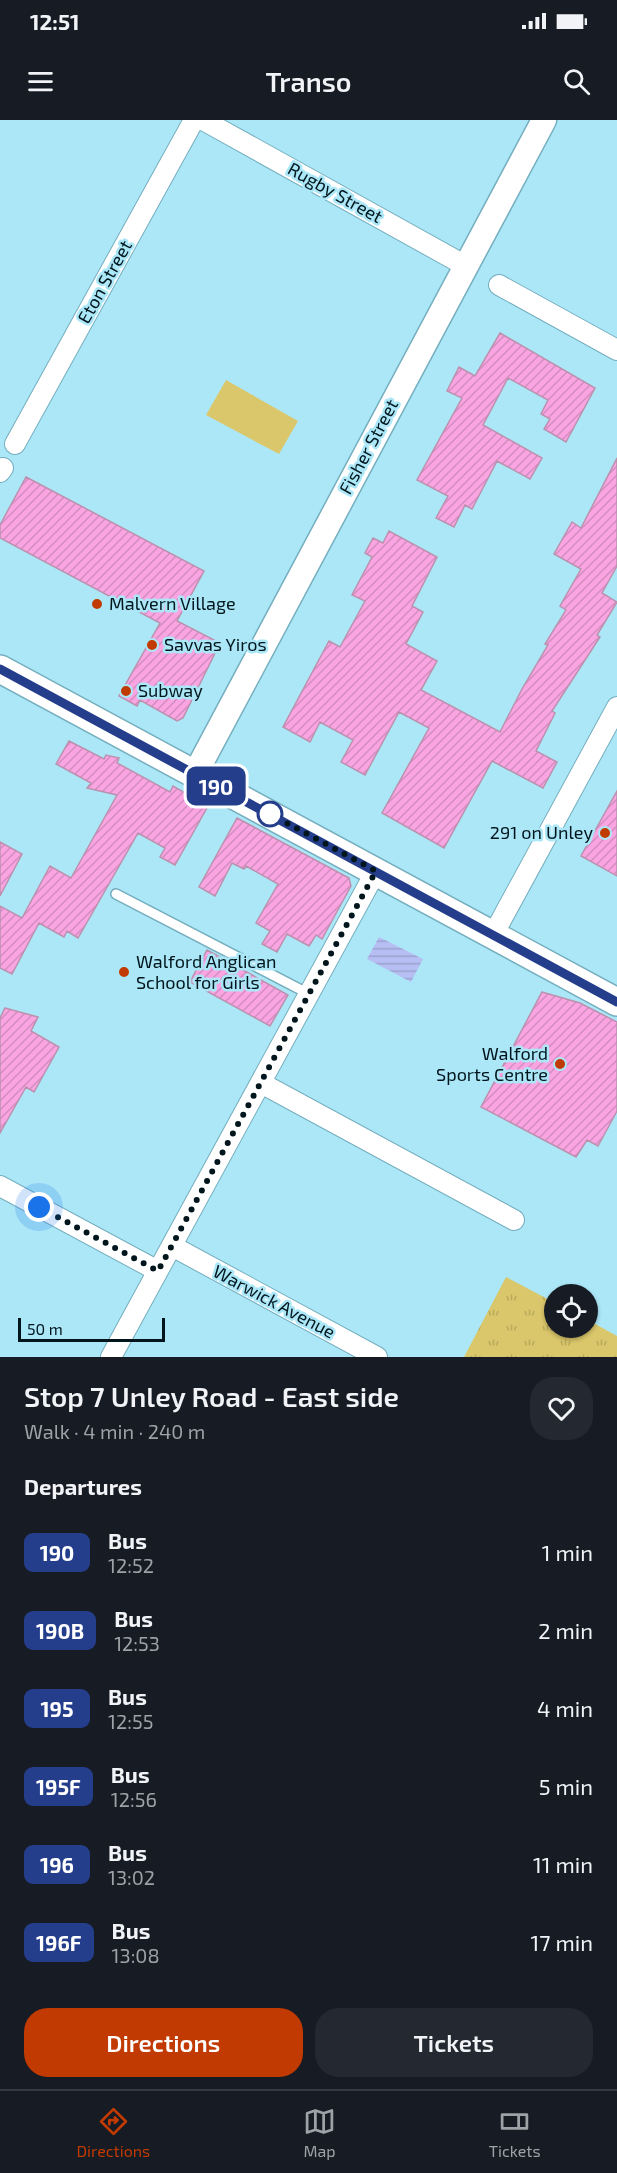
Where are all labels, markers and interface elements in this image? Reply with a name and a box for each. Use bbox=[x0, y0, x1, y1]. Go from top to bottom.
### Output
text: 12:51 bbox=[30, 8, 80, 34]
icon: menu bbox=[24, 65, 57, 98]
text: Transo bbox=[266, 65, 351, 97]
icon: search bbox=[560, 65, 593, 98]
street label: Rugby Street bbox=[284, 157, 387, 227]
street label: Eton Street bbox=[72, 236, 136, 327]
street label: Fisher Street bbox=[334, 395, 402, 498]
place label: Malvern Village bbox=[109, 592, 236, 614]
marker: Malvern Village bbox=[90, 597, 104, 611]
place label: Savvas Yiros bbox=[164, 633, 267, 655]
marker: Savvas Yiros bbox=[145, 638, 159, 652]
place label: Subway bbox=[138, 679, 203, 701]
marker: Subway bbox=[119, 684, 133, 698]
line badge: 190 bbox=[182, 766, 250, 806]
text: 190 bbox=[199, 774, 233, 799]
unlabelled marker bbox=[257, 801, 283, 827]
place label: 291 on Unley bbox=[490, 821, 593, 843]
marker: 291 on Unley bbox=[598, 826, 612, 840]
place label: Walford Anglican School for Girls bbox=[136, 950, 277, 993]
marker: Walford Anglican School for Girls bbox=[117, 965, 131, 979]
place label: Walford Sports Centre bbox=[436, 1042, 548, 1085]
marker: Walford Sports Centre bbox=[553, 1057, 567, 1071]
your location bbox=[24, 1192, 54, 1222]
street label: Warwick Avenue bbox=[210, 1260, 339, 1343]
map controls bbox=[544, 1284, 598, 1338]
button: locate bbox=[544, 1284, 598, 1338]
scale bar bbox=[18, 1315, 165, 1342]
text: 50 m bbox=[27, 1319, 63, 1338]
button: heart bbox=[530, 1377, 593, 1440]
text: Stop 7 Unley Road - East side bbox=[24, 1379, 399, 1413]
text: Walk · 4 min · 240 m bbox=[24, 1419, 205, 1443]
text: Departures bbox=[24, 1473, 142, 1499]
text: Bus bbox=[108, 1527, 147, 1553]
text: 1 min bbox=[542, 1539, 593, 1565]
text: 190 bbox=[40, 1540, 74, 1565]
text: 12:52 bbox=[108, 1553, 154, 1577]
text: Bus bbox=[114, 1605, 153, 1631]
text: 2 min bbox=[538, 1617, 593, 1643]
text: 190B bbox=[36, 1618, 84, 1643]
text: 12:53 bbox=[114, 1631, 160, 1655]
text: Bus bbox=[108, 1683, 147, 1709]
text: 4 min bbox=[537, 1695, 593, 1721]
text: 195 bbox=[40, 1696, 74, 1721]
text: 12:55 bbox=[108, 1709, 153, 1733]
text: Bus bbox=[111, 1761, 150, 1787]
text: 5 min bbox=[539, 1773, 593, 1799]
text: 195F bbox=[36, 1774, 81, 1799]
text: 12:56 bbox=[111, 1787, 157, 1811]
text: Bus bbox=[108, 1839, 147, 1865]
text: 11 min bbox=[533, 1851, 593, 1877]
text: 196 bbox=[40, 1852, 74, 1877]
text: 13:02 bbox=[108, 1865, 155, 1889]
text: Bus bbox=[112, 1917, 150, 1943]
text: 17 min bbox=[531, 1929, 593, 1955]
text: 196F bbox=[36, 1930, 82, 1955]
text: 13:08 bbox=[112, 1943, 160, 1967]
button: Directions bbox=[24, 2008, 303, 2077]
button: Tickets bbox=[315, 2008, 593, 2077]
tab: Directions bbox=[76, 2105, 150, 2160]
tab: Map bbox=[303, 2105, 336, 2160]
tab: Tickets bbox=[489, 2105, 541, 2160]

